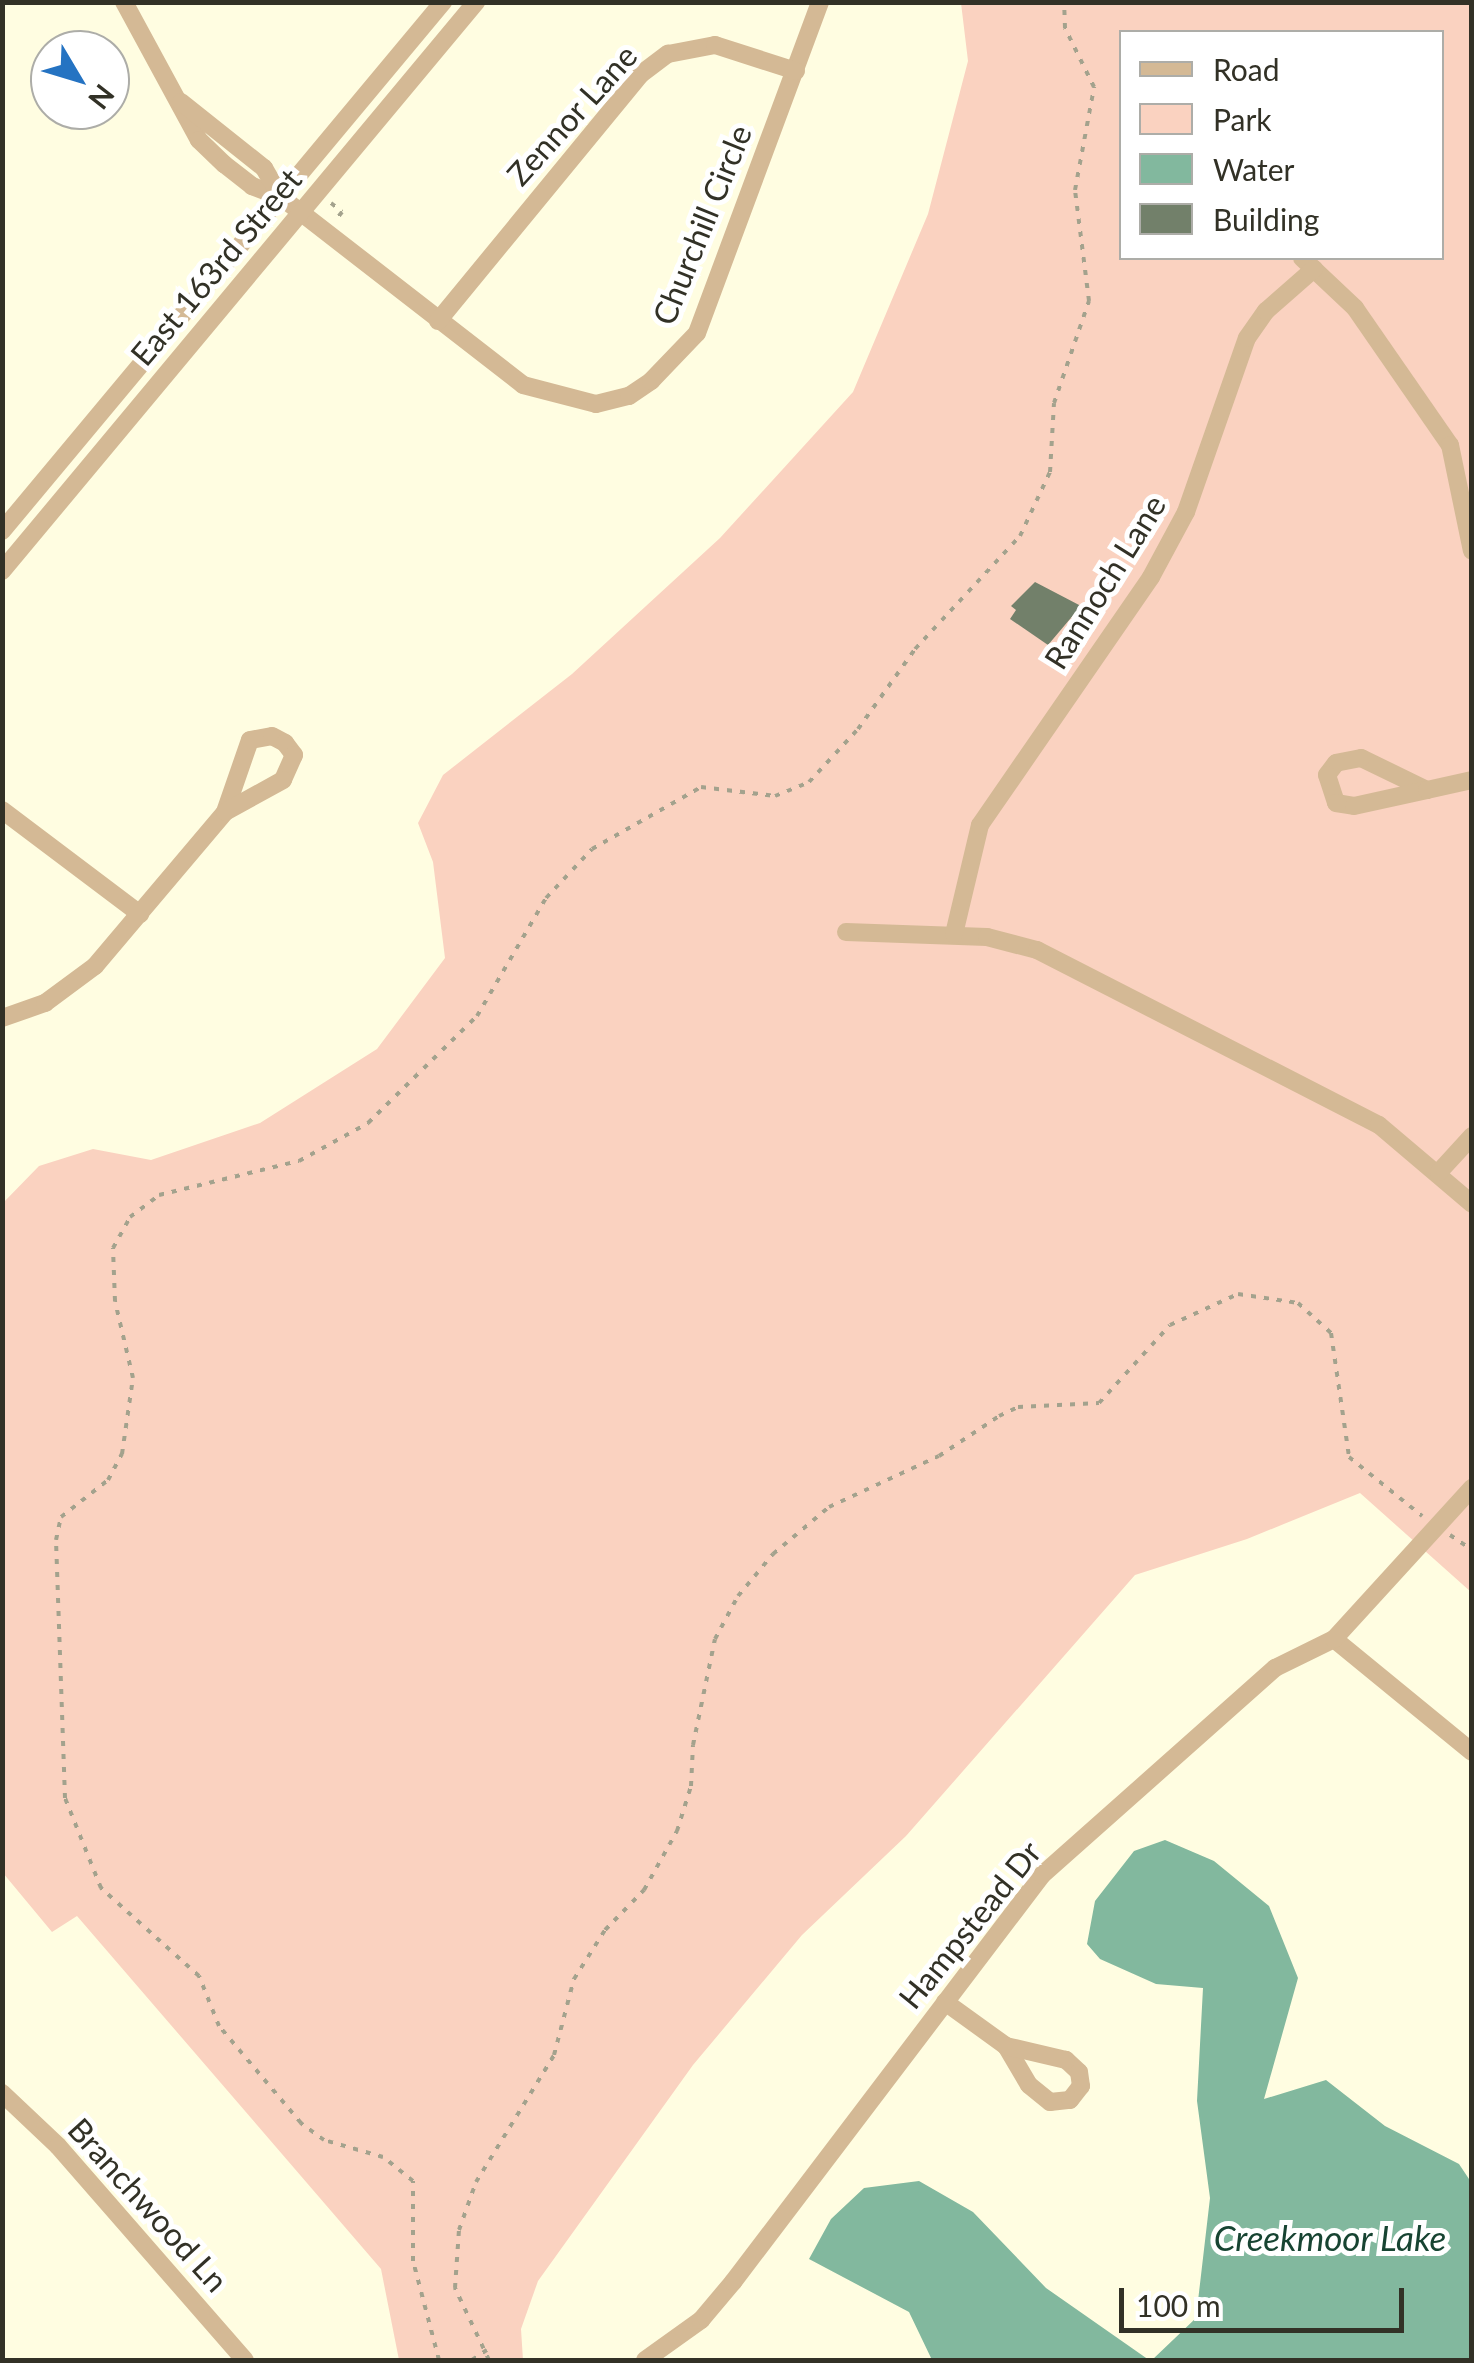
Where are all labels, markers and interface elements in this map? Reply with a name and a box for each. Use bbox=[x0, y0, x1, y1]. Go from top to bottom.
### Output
north arrow bbox=[30, 30, 130, 130]
legend bbox=[1119, 30, 1444, 260]
street label: Zennor Lane bbox=[499, 37, 645, 193]
text: Road bbox=[1213, 51, 1280, 87]
text: N bbox=[82, 78, 122, 116]
text: Park bbox=[1213, 101, 1272, 137]
street label: Churchill Circle bbox=[644, 120, 760, 330]
text: Water bbox=[1213, 151, 1295, 187]
street label: East 163rd Street bbox=[123, 161, 309, 373]
text: Building bbox=[1213, 201, 1319, 237]
street label: Rannoch Lane bbox=[1036, 488, 1174, 676]
street label: Hampstead Dr bbox=[891, 1834, 1049, 2016]
street label: Branchwood Ln bbox=[60, 2110, 236, 2300]
water label: Creekmoor Lake bbox=[1213, 2216, 1447, 2258]
scale bar bbox=[1124, 2268, 1409, 2330]
text: 100 m bbox=[1136, 2287, 1221, 2323]

